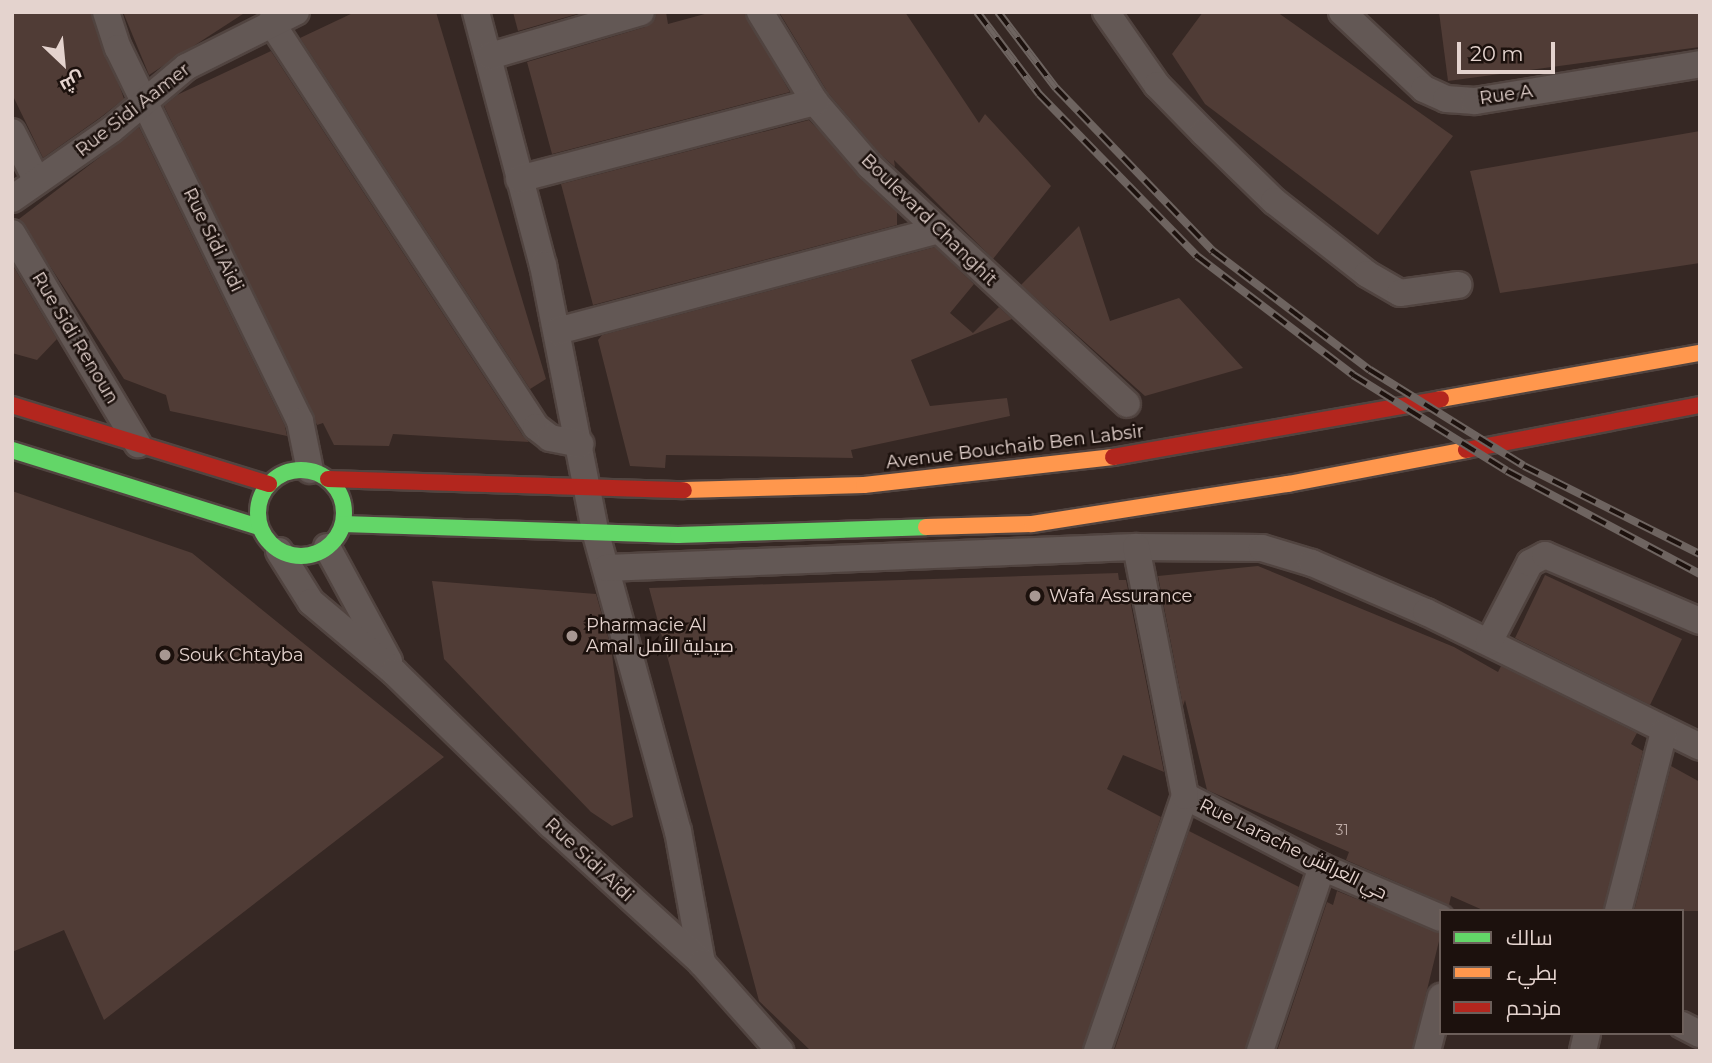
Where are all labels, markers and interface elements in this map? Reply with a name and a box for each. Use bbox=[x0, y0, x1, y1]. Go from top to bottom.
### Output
north arrow bbox=[28, 28, 98, 98]
scale bar bbox=[1460, 28, 1558, 72]
text: 20 m bbox=[1470, 41, 1524, 66]
street label: Rue Sidi Aamer bbox=[72, 59, 194, 161]
text: ش bbox=[56, 67, 88, 98]
street label: Rue A bbox=[1478, 81, 1534, 109]
street label: Boulevard Changhit bbox=[857, 149, 1001, 291]
street label: Rue Sidi Aidi bbox=[178, 184, 248, 296]
street label: Rue Sidi Renoun bbox=[27, 268, 123, 408]
street label: Avenue Bouchaib Ben Labsir bbox=[885, 420, 1145, 474]
place label: Wafa Assurance bbox=[1049, 585, 1192, 607]
marker: Wafa Assurance bbox=[1027, 588, 1043, 604]
place label: Pharmacie Al Amal صيدلية الأمل bbox=[586, 615, 734, 658]
marker: Pharmacie Al Amal صيدلية الأمل bbox=[564, 628, 580, 644]
place label: Souk Chtayba bbox=[179, 644, 304, 666]
marker: Souk Chtayba bbox=[157, 647, 173, 663]
street label: Rue Larache حي العرائش bbox=[1196, 794, 1390, 904]
street label: Rue Sidi Aidi bbox=[540, 814, 638, 906]
house number: 31 bbox=[1336, 822, 1348, 838]
legend bbox=[1439, 909, 1684, 1035]
text: سالك bbox=[1506, 925, 1553, 950]
text: بطيء bbox=[1506, 960, 1557, 985]
text: مزدحم bbox=[1506, 995, 1561, 1020]

